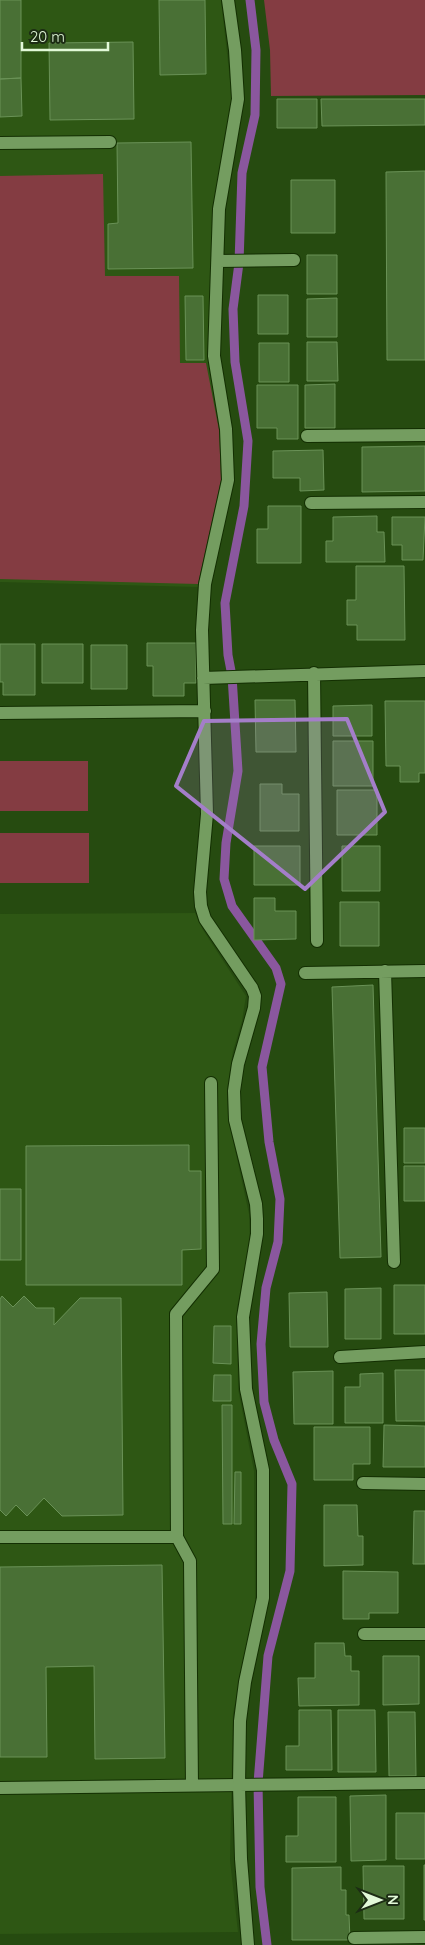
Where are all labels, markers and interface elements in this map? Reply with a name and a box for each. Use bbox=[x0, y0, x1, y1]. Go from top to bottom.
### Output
scale bar bbox=[22, 20, 109, 52]
text: 20 m bbox=[30, 27, 65, 46]
north arrow bbox=[355, 1875, 405, 1925]
text: N bbox=[384, 1895, 402, 1905]

